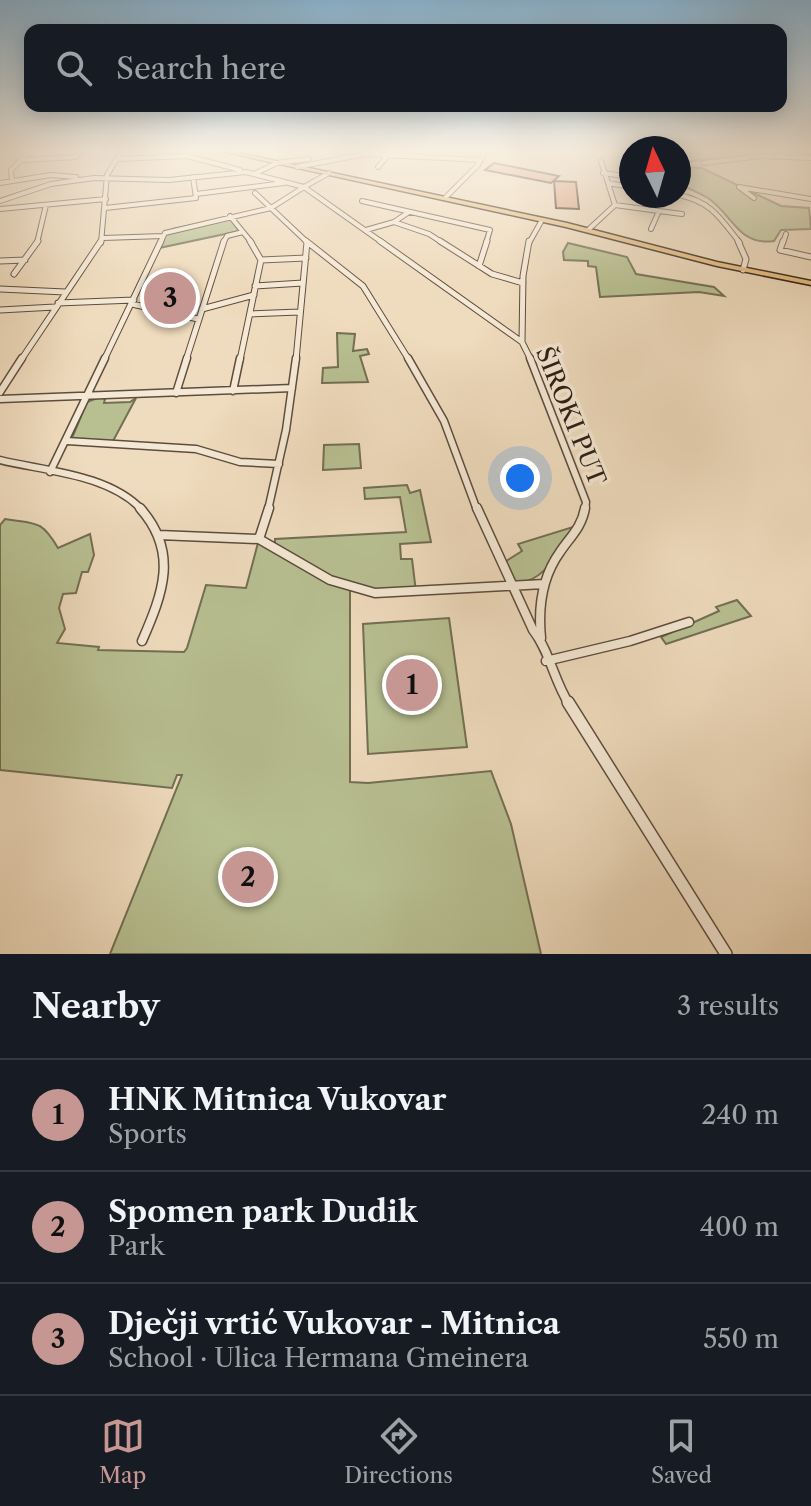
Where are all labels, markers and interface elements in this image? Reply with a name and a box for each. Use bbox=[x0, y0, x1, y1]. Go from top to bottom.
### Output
search box bbox=[24, 24, 787, 112]
icon: search bbox=[52, 46, 96, 90]
text: Search here bbox=[116, 50, 286, 87]
north arrow bbox=[619, 136, 691, 208]
pin: 3 bbox=[144, 268, 196, 328]
street label: ŠIROKI PUT bbox=[530, 342, 613, 490]
your location bbox=[500, 458, 540, 498]
pin: 1 bbox=[386, 655, 438, 715]
pin: 2 bbox=[222, 847, 274, 907]
text: Nearby bbox=[32, 985, 160, 1027]
text: 3 results bbox=[677, 990, 779, 1022]
text: HNK Mitnica Vukovar bbox=[108, 1081, 446, 1118]
text: 1 bbox=[52, 1099, 64, 1131]
text: 240 m bbox=[701, 1099, 779, 1131]
text: Sports bbox=[108, 1118, 187, 1150]
text: Spomen park Dudik bbox=[108, 1193, 417, 1230]
text: 2 bbox=[50, 1211, 66, 1243]
text: 400 m bbox=[700, 1211, 779, 1243]
text: Park bbox=[108, 1230, 165, 1262]
text: Dječji vrtić Vukovar - Mitnica bbox=[108, 1305, 560, 1342]
text: 3 bbox=[51, 1323, 65, 1355]
text: 550 m bbox=[703, 1323, 779, 1355]
text: School · Ulica Hermana Gmeinera bbox=[108, 1342, 529, 1374]
tab: Map bbox=[99, 1414, 146, 1489]
tab: Directions bbox=[344, 1414, 453, 1489]
tab: Saved bbox=[651, 1414, 712, 1489]

